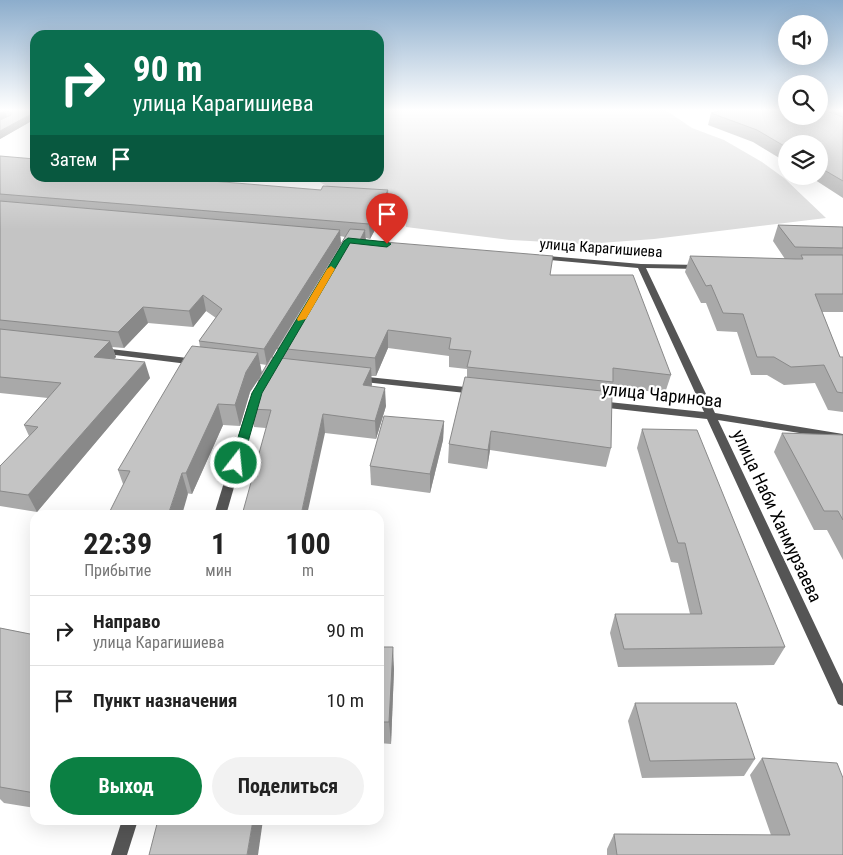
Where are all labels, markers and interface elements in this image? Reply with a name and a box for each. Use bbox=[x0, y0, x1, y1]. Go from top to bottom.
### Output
map controls bbox=[778, 15, 828, 185]
button: sound bbox=[778, 15, 828, 65]
text: 90 m bbox=[133, 49, 202, 90]
icon: right bbox=[50, 50, 115, 115]
button: search bbox=[778, 75, 828, 125]
text: улица Карагишиева bbox=[133, 91, 314, 116]
button: layers bbox=[778, 135, 828, 185]
icon: arrive bbox=[107, 145, 135, 173]
text: Затем bbox=[50, 148, 97, 171]
pin bbox=[366, 193, 408, 244]
icon: arrive bbox=[373, 200, 401, 228]
street label: улица Карагишиева bbox=[539, 235, 663, 261]
street label: улица Чаринова bbox=[601, 378, 723, 411]
street label: улица Наби Ханмурзаева bbox=[728, 426, 827, 605]
position arrow bbox=[209, 436, 261, 488]
text: 22:39 bbox=[83, 526, 152, 561]
text: 1 bbox=[211, 526, 226, 561]
text: 100 bbox=[285, 526, 331, 561]
text: Прибытие bbox=[84, 561, 151, 580]
text: мин bbox=[205, 561, 232, 580]
text: m bbox=[302, 561, 314, 580]
text: Направо bbox=[93, 610, 160, 633]
icon: right bbox=[50, 617, 78, 645]
text: 90 m bbox=[327, 619, 364, 642]
text: улица Карагишиева bbox=[93, 633, 224, 652]
icon: arrive bbox=[50, 687, 78, 715]
text: Пункт назначения bbox=[93, 689, 237, 712]
text: 10 m bbox=[327, 689, 364, 712]
button: Выход bbox=[50, 757, 202, 815]
button: Поделиться bbox=[212, 757, 364, 815]

